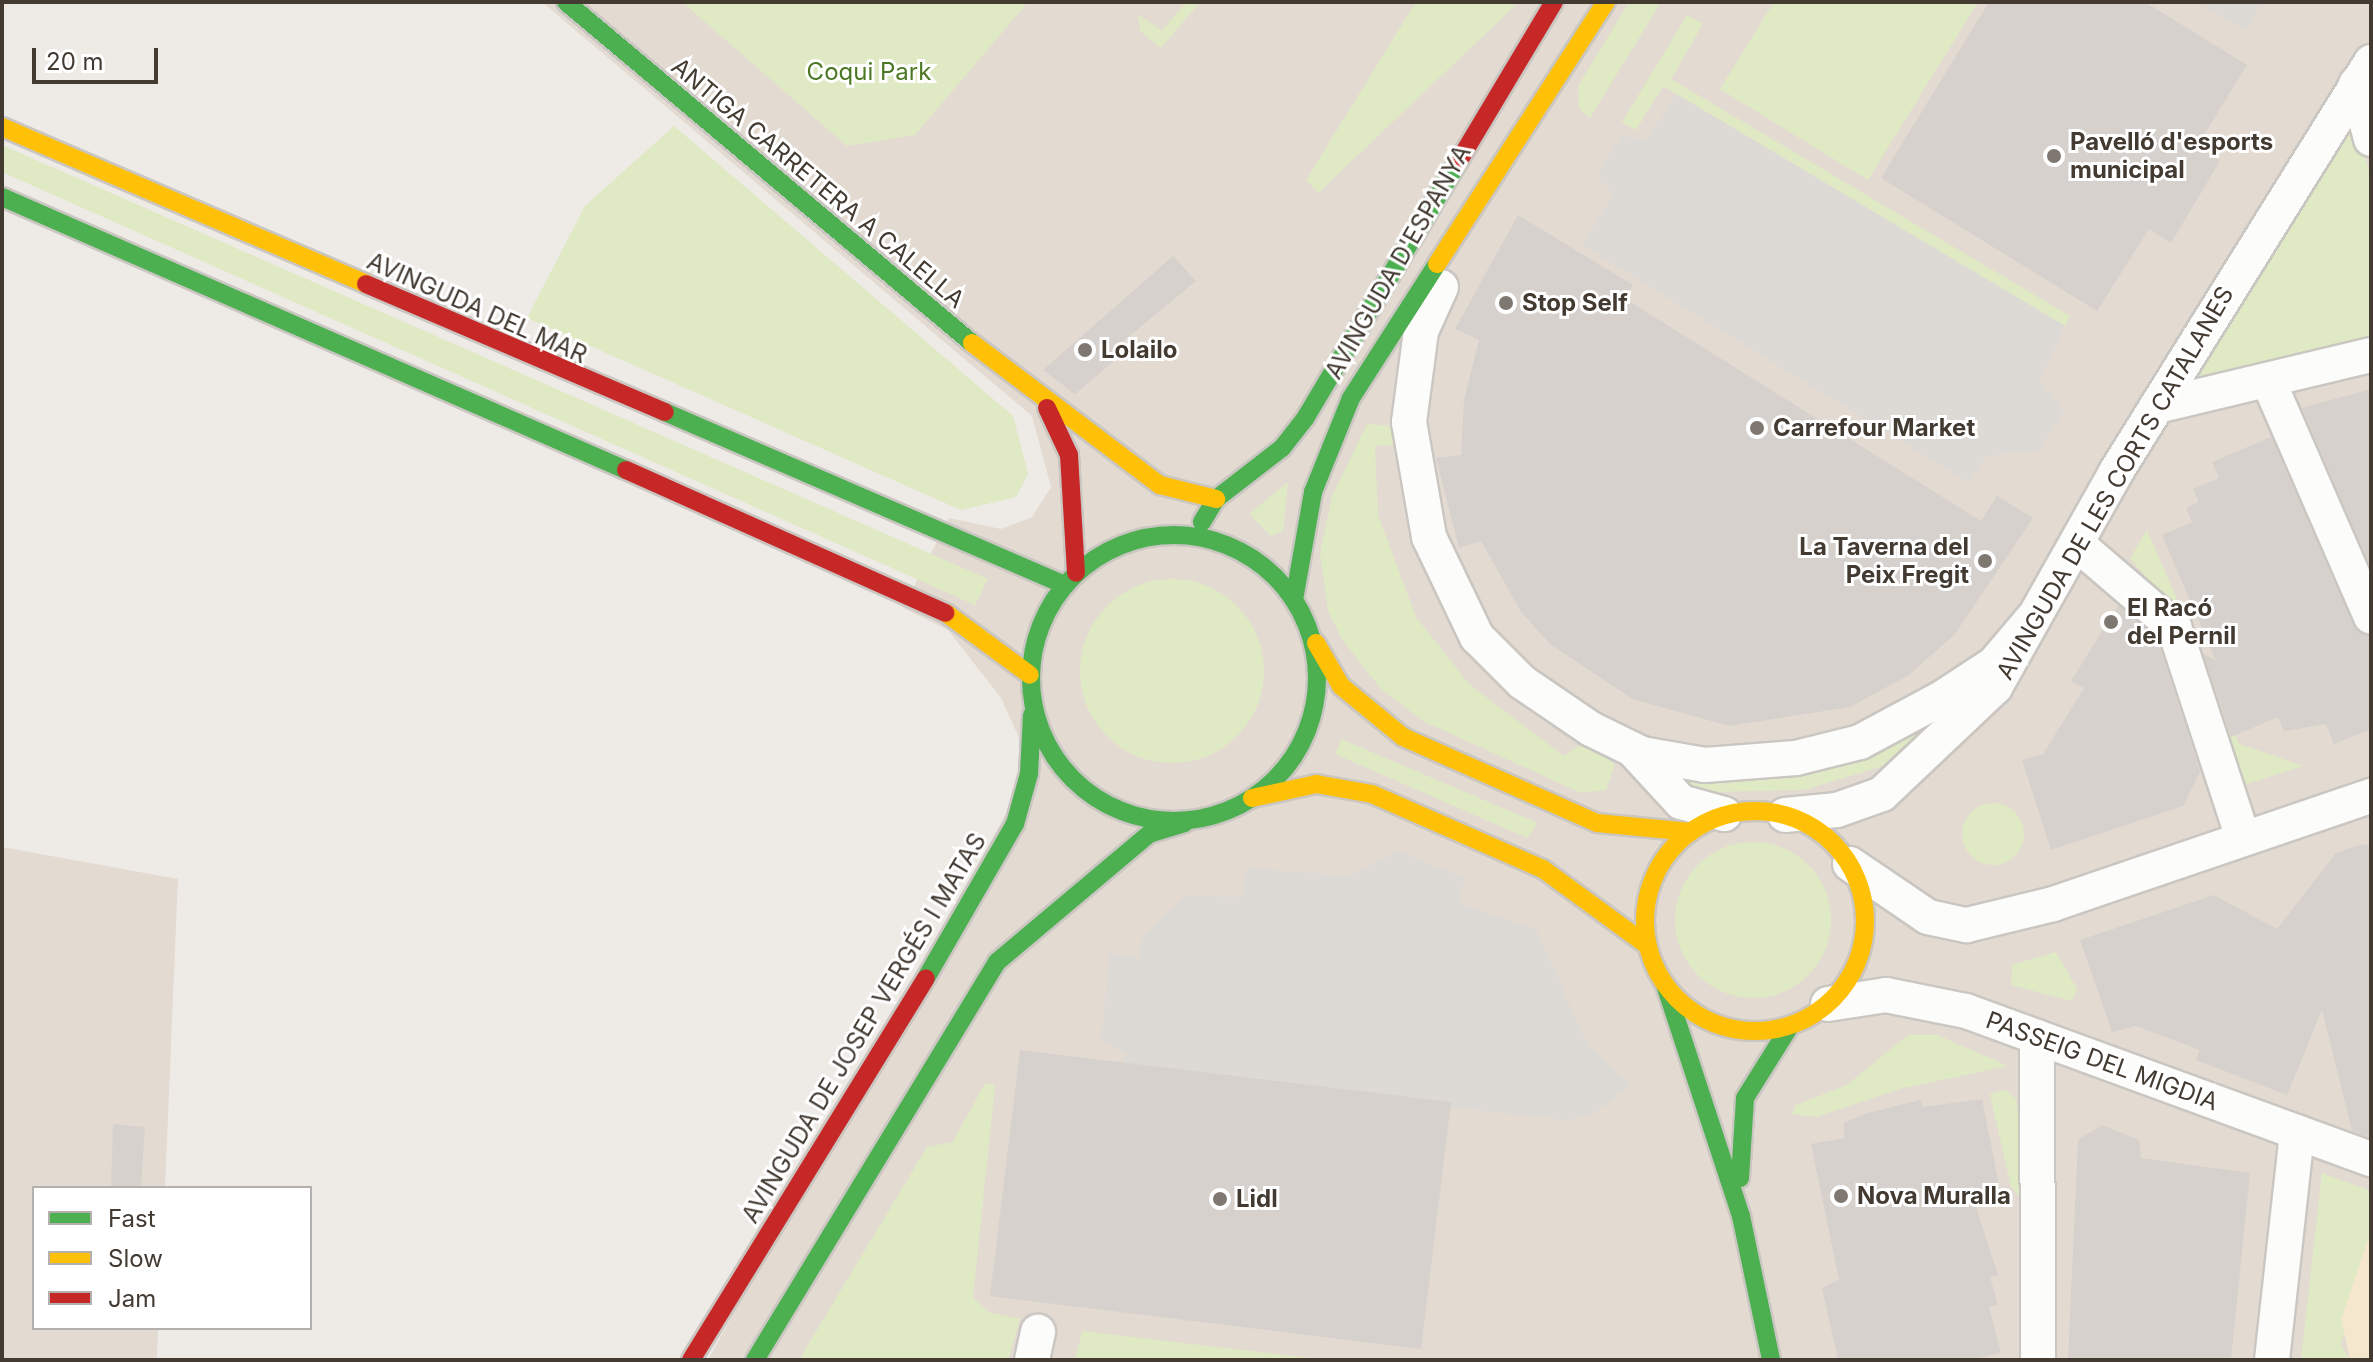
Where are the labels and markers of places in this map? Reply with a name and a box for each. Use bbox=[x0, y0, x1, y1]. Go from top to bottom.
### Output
place label: Pavelló d'esports municipal bbox=[2070, 128, 2273, 184]
marker: Pavelló d'esports municipal bbox=[2045, 147, 2063, 165]
place label: Stop Self bbox=[1522, 289, 1628, 317]
marker: Stop Self bbox=[1497, 294, 1515, 312]
place label: Lolailo bbox=[1101, 336, 1177, 364]
marker: Lolailo bbox=[1076, 341, 1094, 359]
place label: Carrefour Market bbox=[1773, 414, 1975, 442]
marker: Carrefour Market bbox=[1748, 419, 1766, 437]
place label: La Taverna del Peix Fregit bbox=[1799, 533, 1969, 589]
marker: La Taverna del Peix Fregit bbox=[1976, 552, 1994, 570]
place label: El Racó del Pernil bbox=[2127, 594, 2236, 650]
marker: El Racó del Pernil bbox=[2102, 613, 2120, 631]
place label: Nova Muralla bbox=[1857, 1182, 2011, 1210]
place label: Lidl bbox=[1236, 1185, 1278, 1213]
marker: Nova Muralla bbox=[1832, 1187, 1850, 1205]
marker: Lidl bbox=[1211, 1190, 1229, 1208]

